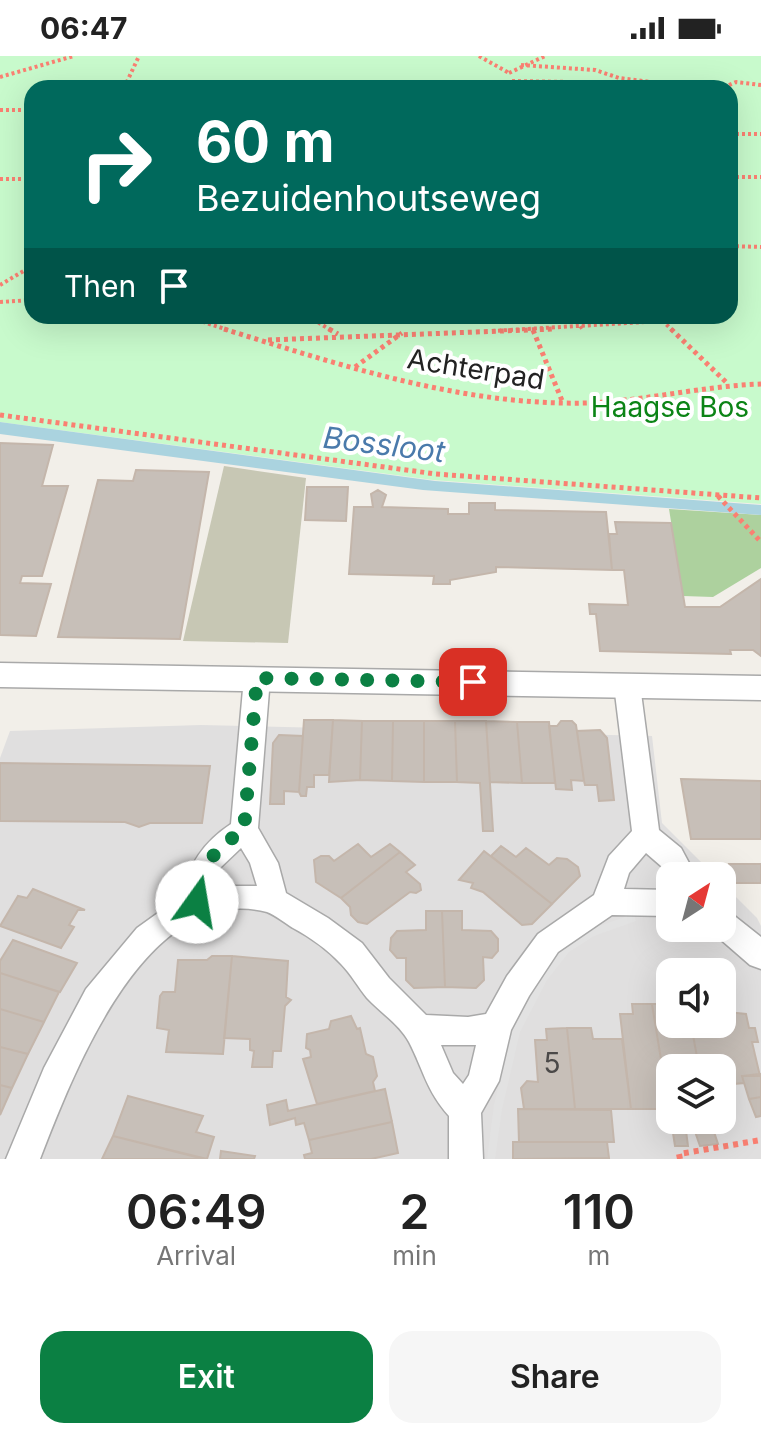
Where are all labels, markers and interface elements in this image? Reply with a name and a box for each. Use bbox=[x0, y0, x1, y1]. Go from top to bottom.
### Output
text: 06:47 bbox=[40, 10, 127, 46]
text: 60 m bbox=[196, 108, 335, 176]
icon: right bbox=[64, 112, 168, 216]
text: Bezuidenhoutseweg bbox=[196, 176, 541, 220]
icon: arrive bbox=[152, 264, 196, 308]
text: Then bbox=[64, 268, 136, 304]
street label: Achterpad bbox=[405, 341, 547, 397]
park label: Haagse Bos bbox=[591, 390, 749, 424]
water label: Bossloot bbox=[321, 419, 448, 469]
pin bbox=[439, 648, 507, 716]
icon: arrive bbox=[451, 660, 495, 704]
position arrow bbox=[155, 860, 239, 944]
north arrow bbox=[656, 862, 736, 942]
map controls bbox=[656, 862, 736, 1134]
button: sound bbox=[656, 958, 736, 1038]
house number: 5 bbox=[543, 1046, 561, 1080]
button: layers bbox=[656, 1054, 736, 1134]
text: 06:49 bbox=[126, 1182, 266, 1241]
text: 2 bbox=[400, 1182, 429, 1241]
text: 110 bbox=[563, 1182, 635, 1241]
text: Arrival bbox=[156, 1240, 236, 1271]
text: min bbox=[392, 1240, 437, 1271]
text: m bbox=[587, 1240, 610, 1271]
button: Exit bbox=[40, 1331, 373, 1423]
button: Share bbox=[389, 1331, 721, 1423]

